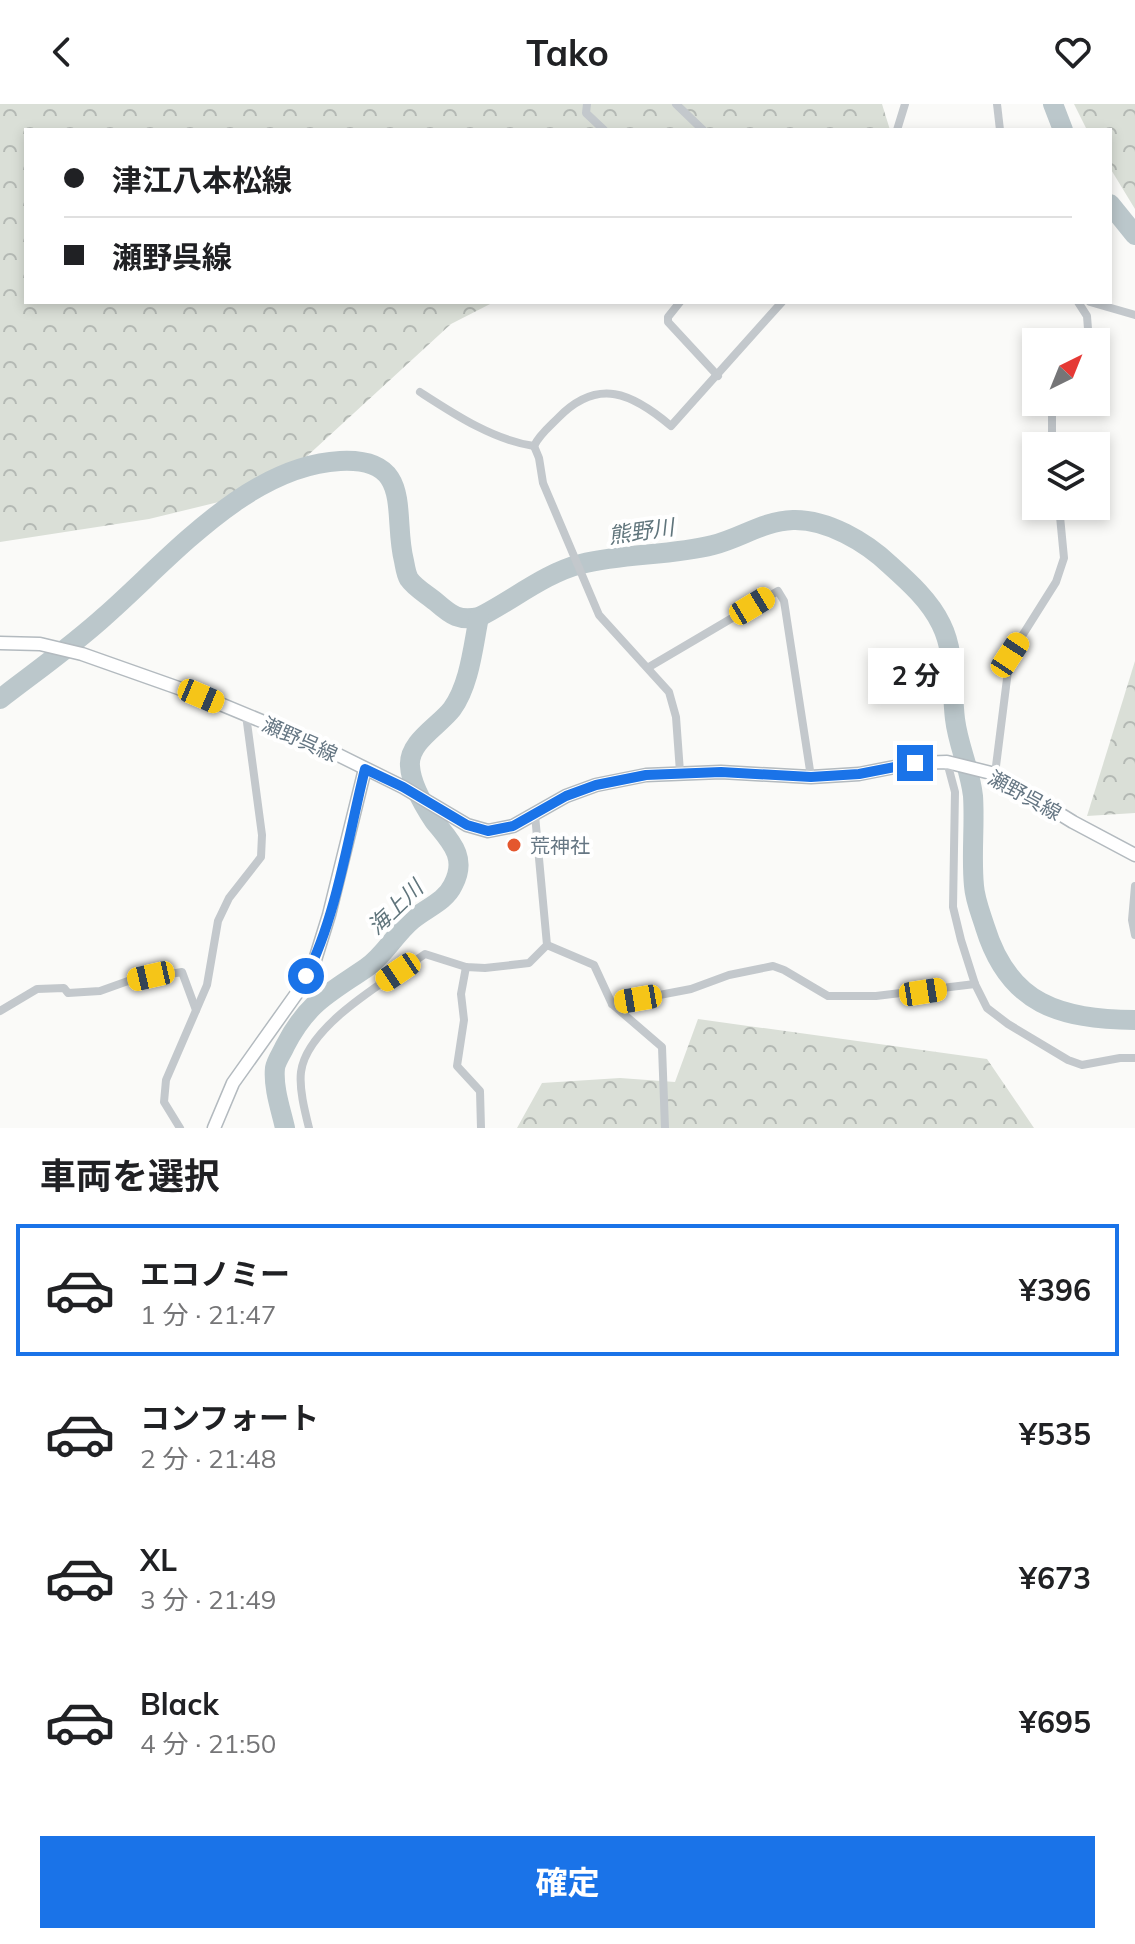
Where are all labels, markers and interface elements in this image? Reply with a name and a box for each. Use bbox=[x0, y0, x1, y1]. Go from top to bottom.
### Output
icon: back bbox=[40, 30, 84, 74]
text: Tako bbox=[526, 30, 609, 75]
icon: heart bbox=[1051, 30, 1095, 74]
text: 津江八本松線 bbox=[112, 161, 292, 199]
text: 瀬野呉線 bbox=[112, 238, 232, 276]
north arrow bbox=[1022, 328, 1110, 416]
map controls bbox=[1022, 328, 1110, 520]
button: layers bbox=[1022, 432, 1110, 520]
water label: 熊野川 bbox=[606, 512, 678, 549]
car bbox=[725, 583, 779, 629]
car bbox=[987, 628, 1033, 682]
callout: 2 分 bbox=[867, 647, 963, 703]
text: 2 分 bbox=[892, 659, 940, 692]
car bbox=[174, 676, 228, 716]
street label: 瀬野呉線 bbox=[258, 711, 342, 767]
route end bbox=[897, 745, 933, 781]
street label: 瀬野呉線 bbox=[984, 765, 1066, 825]
place label: 荒神社 bbox=[530, 833, 590, 858]
marker: 荒神社 bbox=[505, 836, 523, 854]
water label: 海上川 bbox=[362, 873, 430, 940]
car bbox=[371, 949, 425, 995]
route start bbox=[288, 958, 324, 994]
car bbox=[125, 959, 177, 993]
car bbox=[897, 976, 949, 1008]
car bbox=[612, 983, 664, 1015]
text: 車両を選択 bbox=[40, 1153, 220, 1198]
icon: car bbox=[44, 1254, 116, 1326]
text: エコノミー bbox=[140, 1255, 290, 1293]
text: ¥396 bbox=[1019, 1271, 1091, 1309]
text: 1 分 · 21:47 bbox=[140, 1298, 276, 1331]
icon: car bbox=[44, 1398, 116, 1470]
text: コンフォート bbox=[140, 1399, 319, 1437]
text: ¥535 bbox=[1019, 1415, 1091, 1453]
text: 2 分 · 21:48 bbox=[140, 1442, 276, 1475]
text: XL bbox=[140, 1541, 177, 1579]
icon: car bbox=[44, 1542, 116, 1614]
text: ¥673 bbox=[1019, 1559, 1091, 1597]
text: 3 分 · 21:49 bbox=[140, 1583, 276, 1616]
text: Black bbox=[140, 1685, 219, 1723]
icon: car bbox=[44, 1686, 116, 1758]
text: ¥695 bbox=[1019, 1703, 1091, 1741]
text: 4 分 · 21:50 bbox=[140, 1727, 276, 1760]
button: 確定 bbox=[40, 1836, 1095, 1928]

